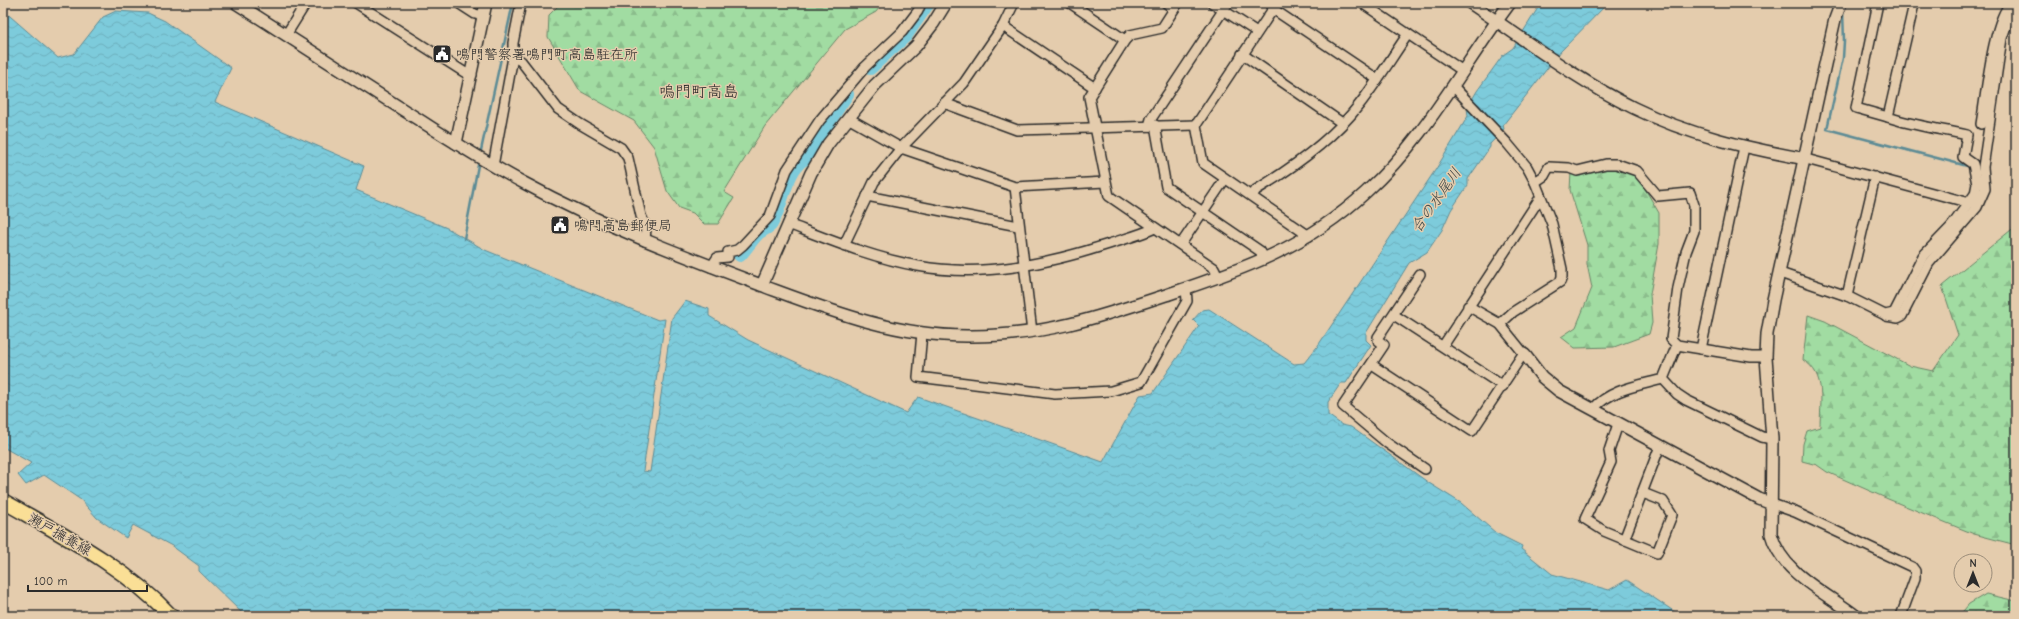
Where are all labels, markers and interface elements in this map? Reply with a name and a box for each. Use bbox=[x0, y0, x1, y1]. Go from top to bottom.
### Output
public building icon: 鳴門警察署鳴門町高島駐在所 bbox=[431, 43, 453, 65]
place label: 鳴門警察署鳴門町高島駐在所 bbox=[456, 46, 638, 63]
district label: 鳴門町高島 bbox=[659, 83, 739, 101]
water label: 合の水尾川 bbox=[1407, 164, 1465, 236]
public building icon: 鳴門高島郵便局 bbox=[549, 214, 571, 236]
place label: 鳴門高島郵便局 bbox=[574, 217, 672, 234]
street label: 瀬戸撫養線 bbox=[25, 510, 94, 559]
north arrow bbox=[1953, 553, 1993, 593]
text: N bbox=[1969, 557, 1977, 570]
scale bar bbox=[28, 567, 147, 593]
text: 100 m bbox=[34, 574, 67, 588]

